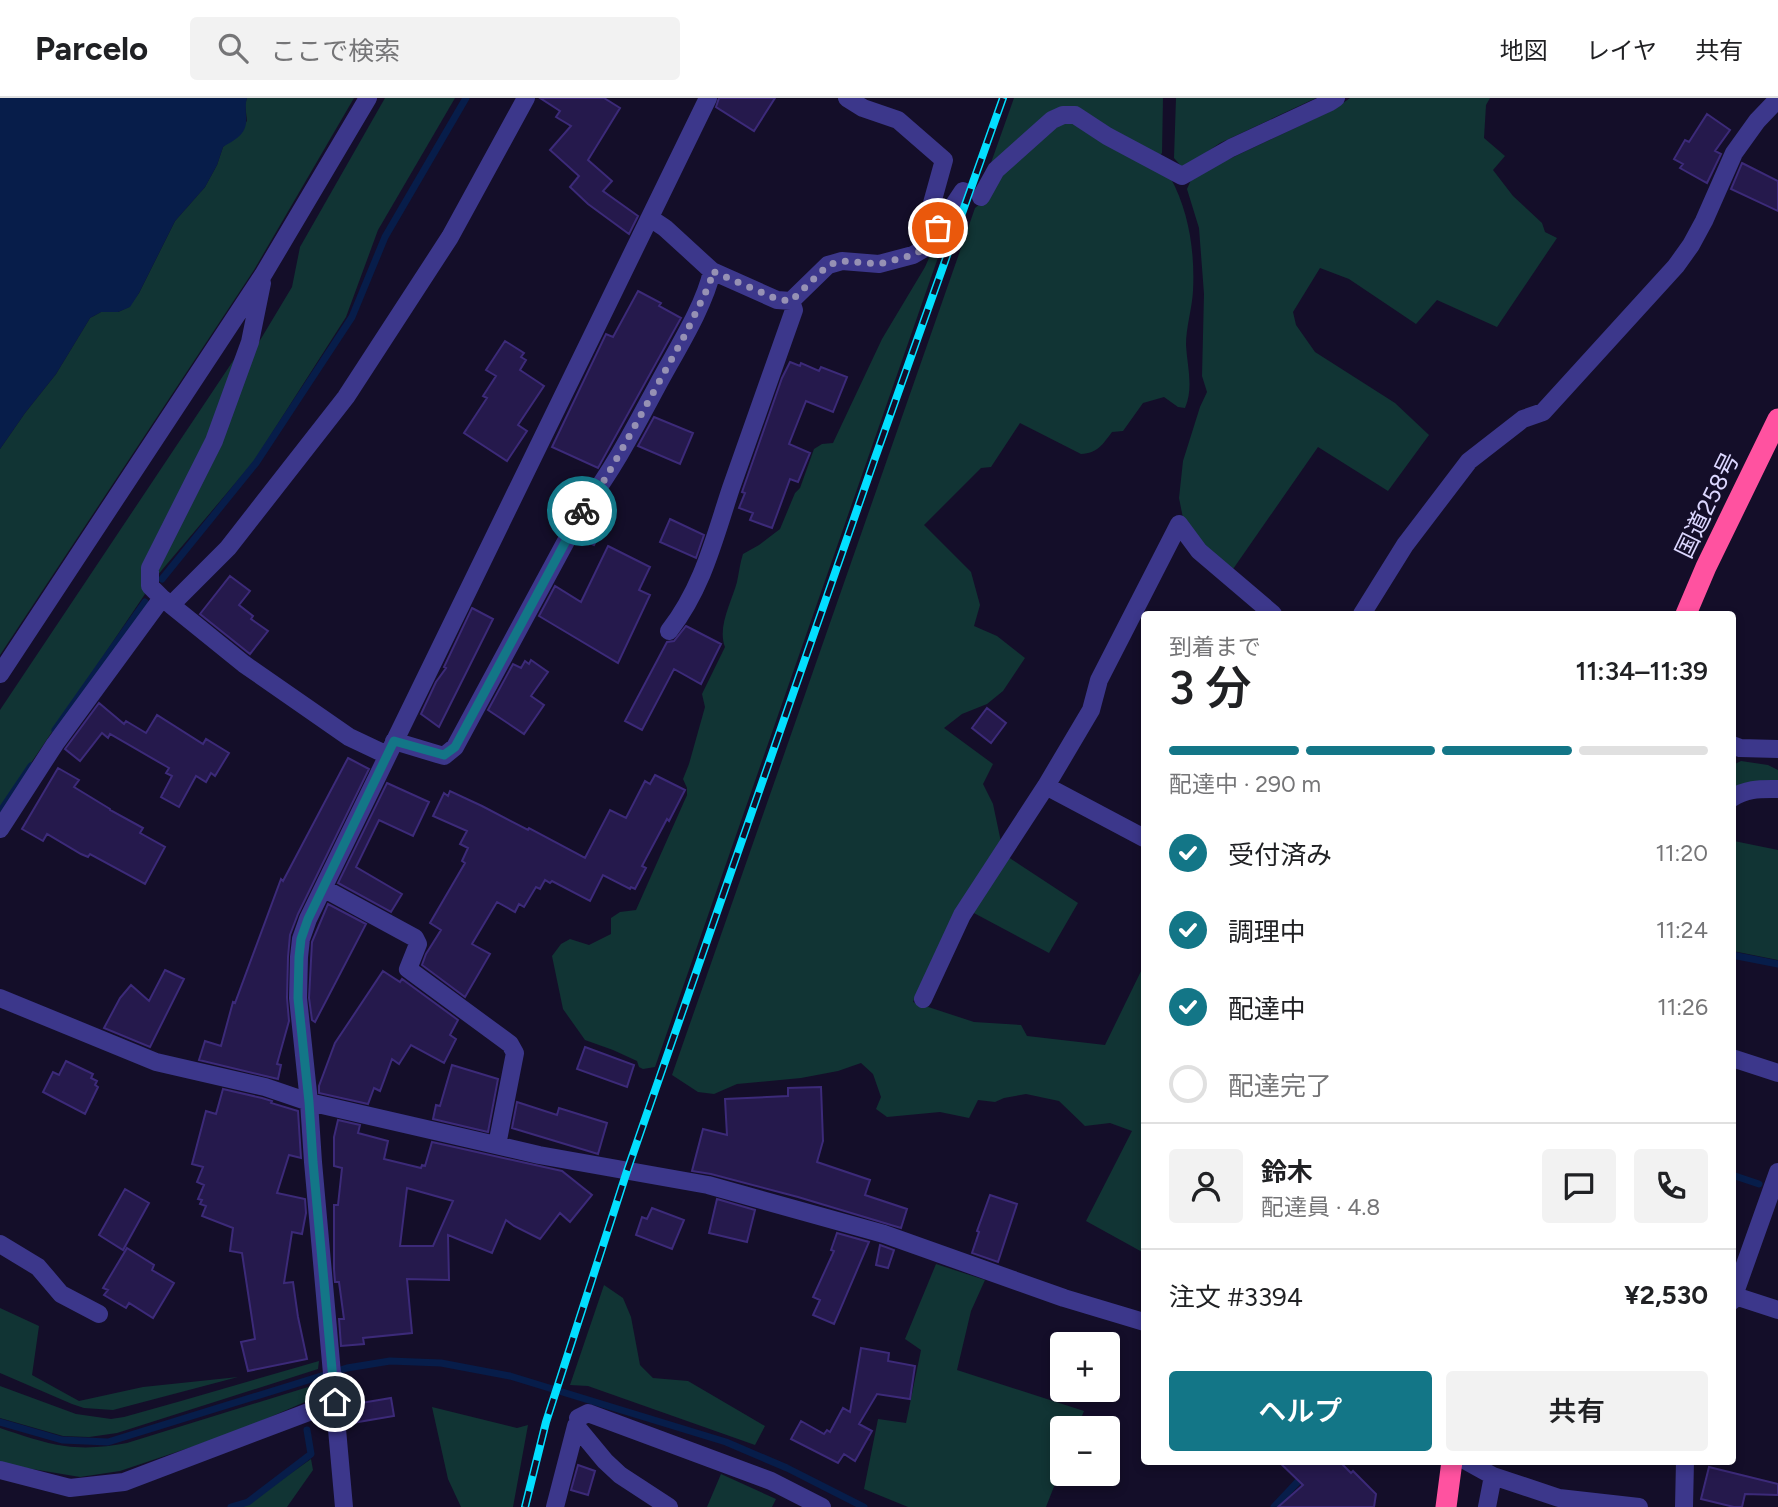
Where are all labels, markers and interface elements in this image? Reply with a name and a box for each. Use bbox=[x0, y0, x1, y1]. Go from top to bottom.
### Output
search box bbox=[190, 17, 680, 80]
text: Parcelo bbox=[35, 29, 148, 68]
icon: search bbox=[214, 29, 252, 67]
text: ここで検索 bbox=[270, 35, 400, 67]
text: 地図 bbox=[1500, 36, 1548, 65]
text: レイヤ bbox=[1586, 36, 1657, 65]
text: 共有 bbox=[1695, 36, 1743, 65]
pin bbox=[908, 198, 968, 258]
icon: bag bbox=[919, 209, 957, 247]
street label: 国道258号 bbox=[1669, 447, 1745, 563]
courier bbox=[547, 476, 617, 546]
icon: bike bbox=[563, 492, 601, 530]
text: 到着まで bbox=[1169, 633, 1261, 661]
text: 11:34–11:39 bbox=[1576, 655, 1708, 687]
text: 3 分 bbox=[1169, 660, 1251, 716]
text: 配達中 · 290 m bbox=[1169, 770, 1321, 798]
icon: check bbox=[1169, 834, 1207, 872]
text: 受付済み bbox=[1228, 839, 1332, 871]
text: 11:20 bbox=[1656, 839, 1708, 867]
icon: check bbox=[1169, 911, 1207, 949]
text: 調理中 bbox=[1228, 916, 1306, 948]
text: 11:24 bbox=[1656, 916, 1708, 944]
icon: check bbox=[1169, 988, 1207, 1026]
text: 配達中 bbox=[1228, 993, 1306, 1025]
text: 11:26 bbox=[1657, 993, 1708, 1021]
text: 配達完了 bbox=[1228, 1070, 1332, 1102]
button: person bbox=[1169, 1149, 1243, 1223]
button: chat bbox=[1542, 1149, 1616, 1223]
button: phone bbox=[1634, 1149, 1708, 1223]
text: 鈴木 bbox=[1261, 1156, 1313, 1188]
text: 配達員 · 4.8 bbox=[1261, 1193, 1380, 1221]
text: ¥2,530 bbox=[1624, 1279, 1708, 1311]
text: 注文 #3394 bbox=[1169, 1281, 1303, 1313]
map controls bbox=[1050, 1332, 1120, 1486]
button: + bbox=[1050, 1332, 1120, 1402]
button: ヘルプ bbox=[1169, 1371, 1432, 1451]
button: 共有 bbox=[1446, 1371, 1708, 1451]
pin bbox=[305, 1372, 365, 1432]
icon: home bbox=[316, 1383, 354, 1421]
button: − bbox=[1050, 1416, 1120, 1486]

